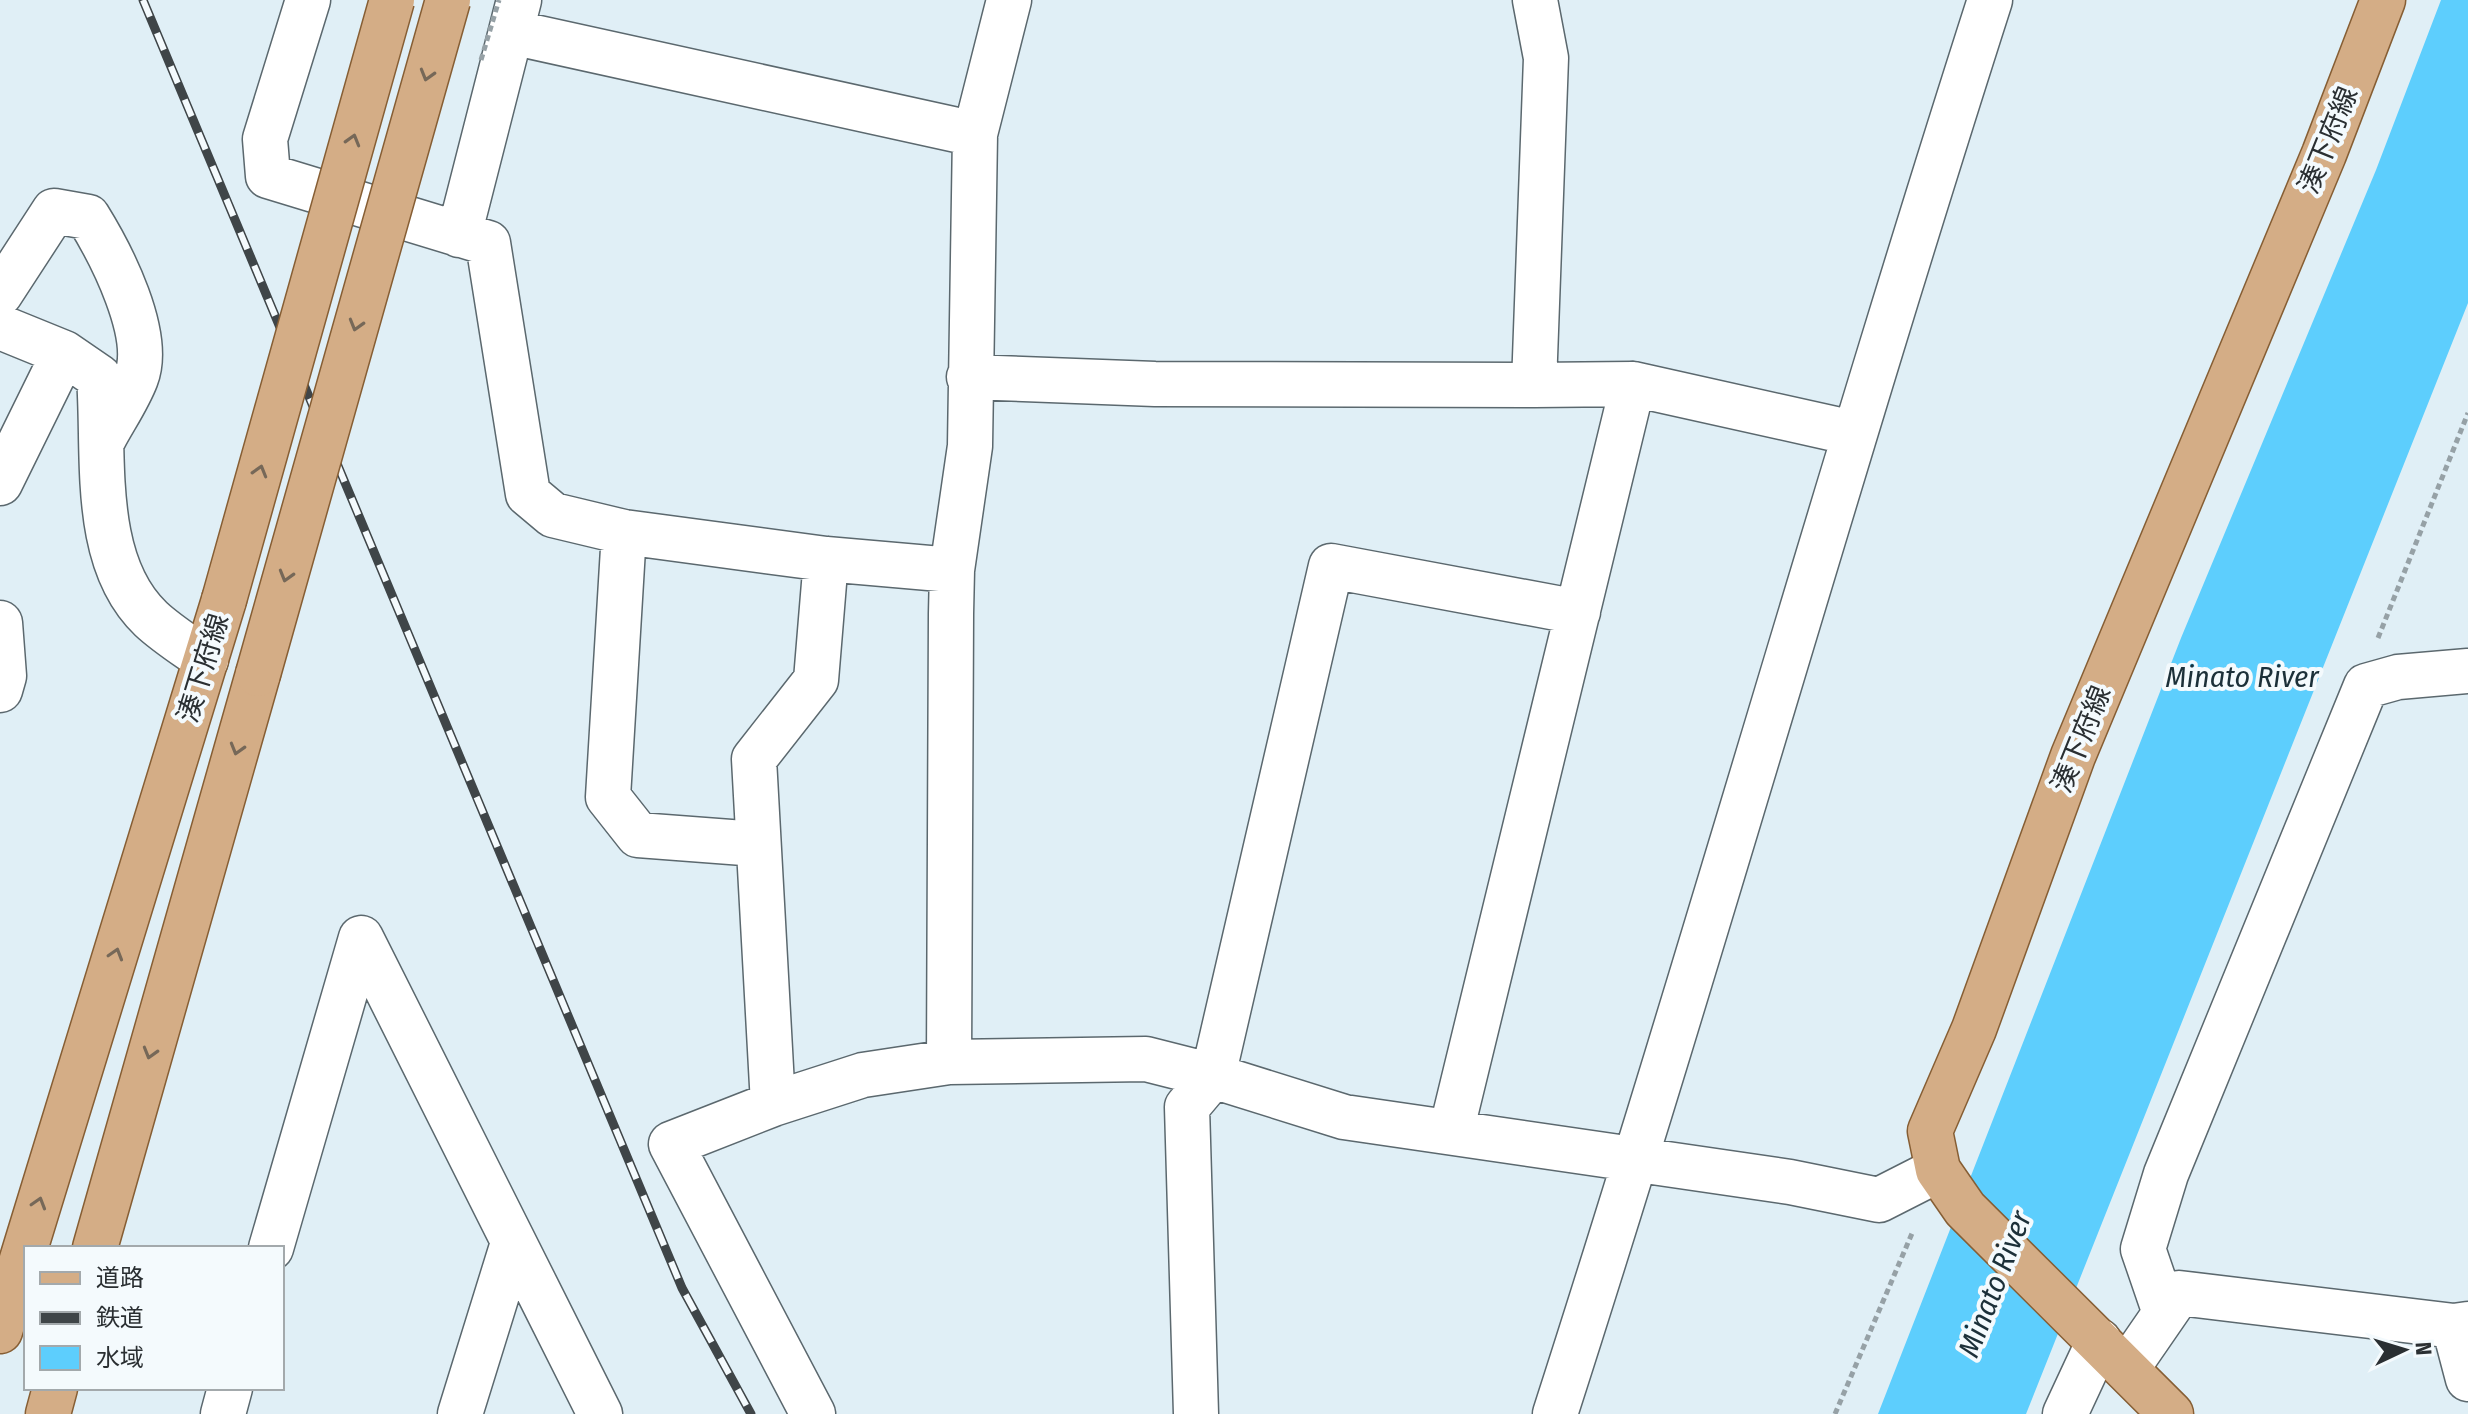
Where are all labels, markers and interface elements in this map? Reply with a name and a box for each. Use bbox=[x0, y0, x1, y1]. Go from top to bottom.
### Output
one-way arrow bbox=[420, 68, 436, 82]
street label: 湊下府線 bbox=[2292, 82, 2364, 198]
one-way arrow bbox=[344, 133, 360, 147]
one-way arrow bbox=[349, 318, 366, 332]
one-way arrow bbox=[251, 464, 268, 478]
one-way arrow bbox=[279, 568, 295, 582]
street label: 湊下府線 bbox=[171, 610, 235, 726]
water label: Minato River bbox=[2165, 659, 2320, 695]
street label: 湊下府線 bbox=[2045, 681, 2117, 797]
one-way arrow bbox=[230, 742, 246, 756]
one-way arrow bbox=[106, 948, 122, 962]
one-way arrow bbox=[143, 1046, 160, 1060]
one-way arrow bbox=[30, 1196, 46, 1210]
water label: Minato River bbox=[1951, 1204, 2040, 1362]
legend bbox=[24, 1246, 284, 1390]
text: 道路 bbox=[96, 1264, 144, 1292]
text: 鉄道 bbox=[96, 1304, 144, 1332]
north arrow bbox=[2364, 1310, 2444, 1390]
text: N bbox=[2410, 1341, 2437, 1356]
text: 水域 bbox=[96, 1344, 144, 1372]

